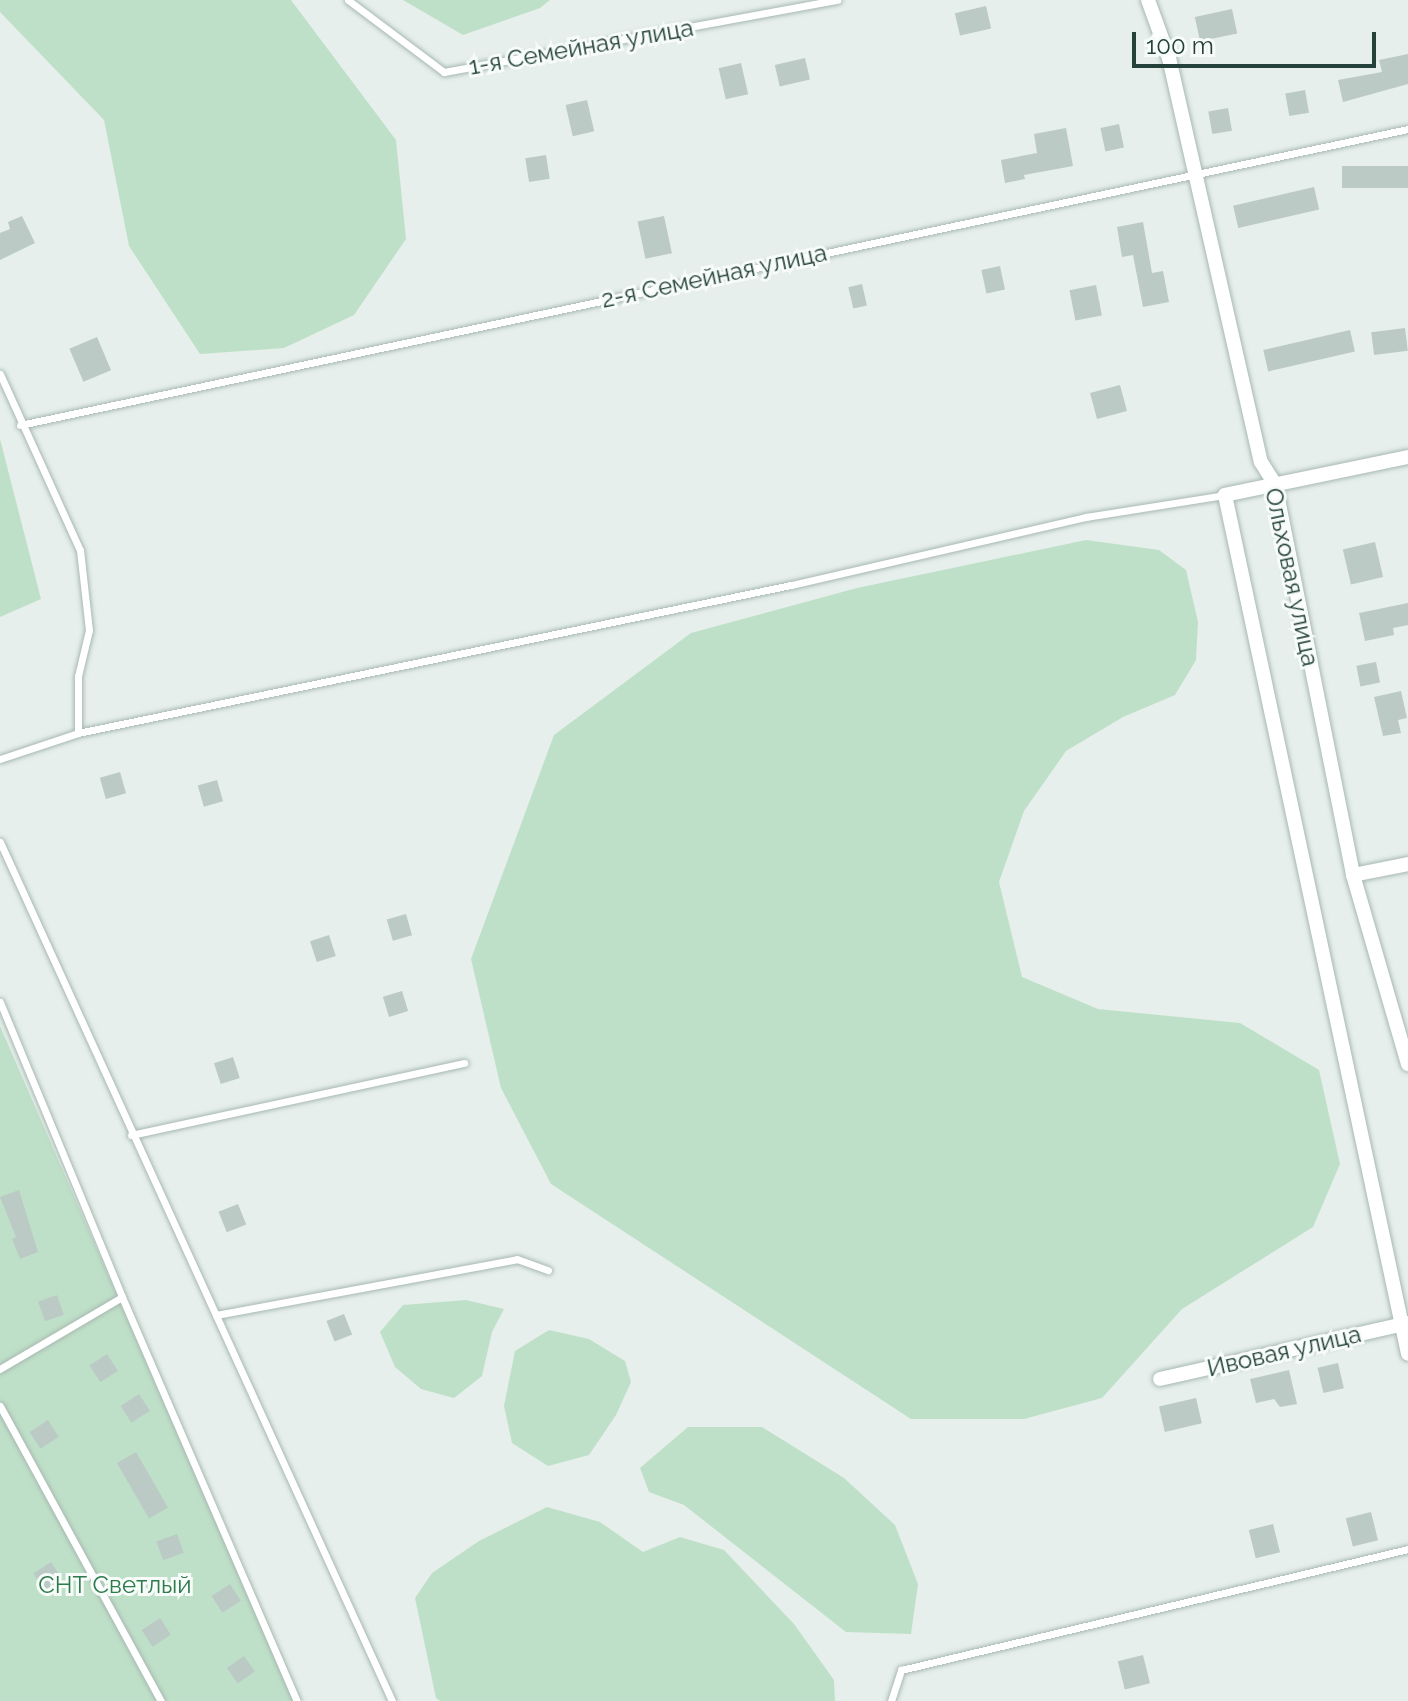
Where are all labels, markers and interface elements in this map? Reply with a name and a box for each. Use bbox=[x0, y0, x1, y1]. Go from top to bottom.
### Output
street label: 1-я Семейная улица bbox=[466, 13, 696, 81]
scale bar bbox=[1136, 16, 1380, 66]
text: 100 m bbox=[1146, 31, 1214, 60]
street label: 2-я Семейная улица bbox=[598, 238, 830, 314]
street label: Ольховая улица bbox=[1259, 485, 1325, 669]
street label: Ивовая улица bbox=[1204, 1319, 1364, 1383]
park label: СНТ Светлый bbox=[38, 1571, 192, 1599]

